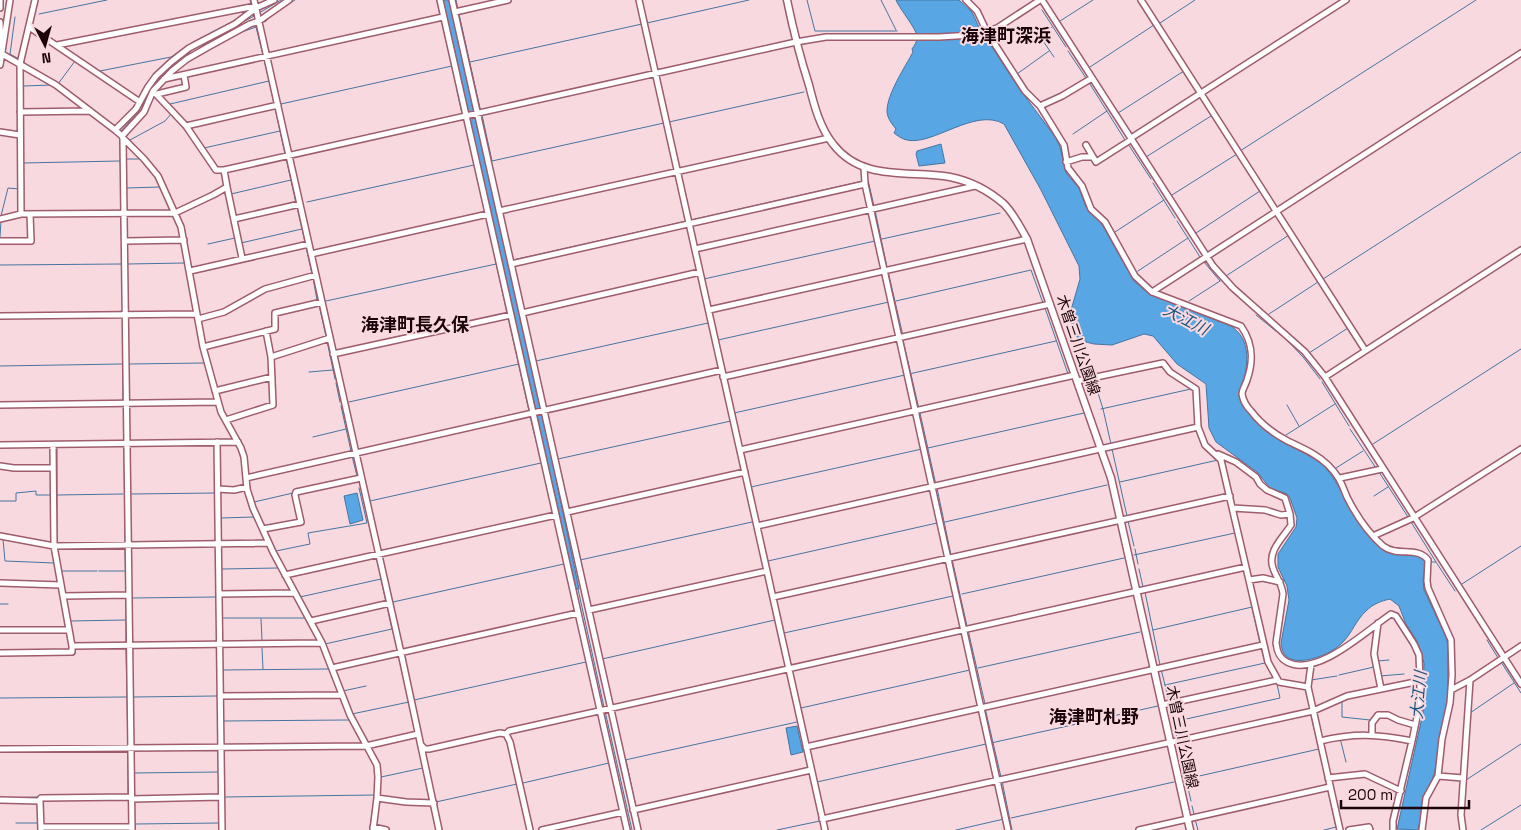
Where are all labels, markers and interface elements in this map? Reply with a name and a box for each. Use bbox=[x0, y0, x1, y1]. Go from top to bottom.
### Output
north arrow bbox=[20, 20, 70, 70]
district label: 海津町深浜 bbox=[961, 24, 1051, 47]
text: N bbox=[41, 48, 52, 67]
street label: 木曽三川公園線 bbox=[1052, 292, 1105, 398]
water label: 大江川 bbox=[1160, 299, 1214, 341]
district label: 海津町長久保 bbox=[361, 313, 470, 336]
water label: 大江川 bbox=[1406, 668, 1431, 720]
street label: 木曽三川公園線 bbox=[1162, 684, 1203, 790]
district label: 海津町札野 bbox=[1049, 705, 1139, 728]
scale bar bbox=[1341, 778, 1468, 810]
text: 200 m bbox=[1348, 785, 1393, 804]

